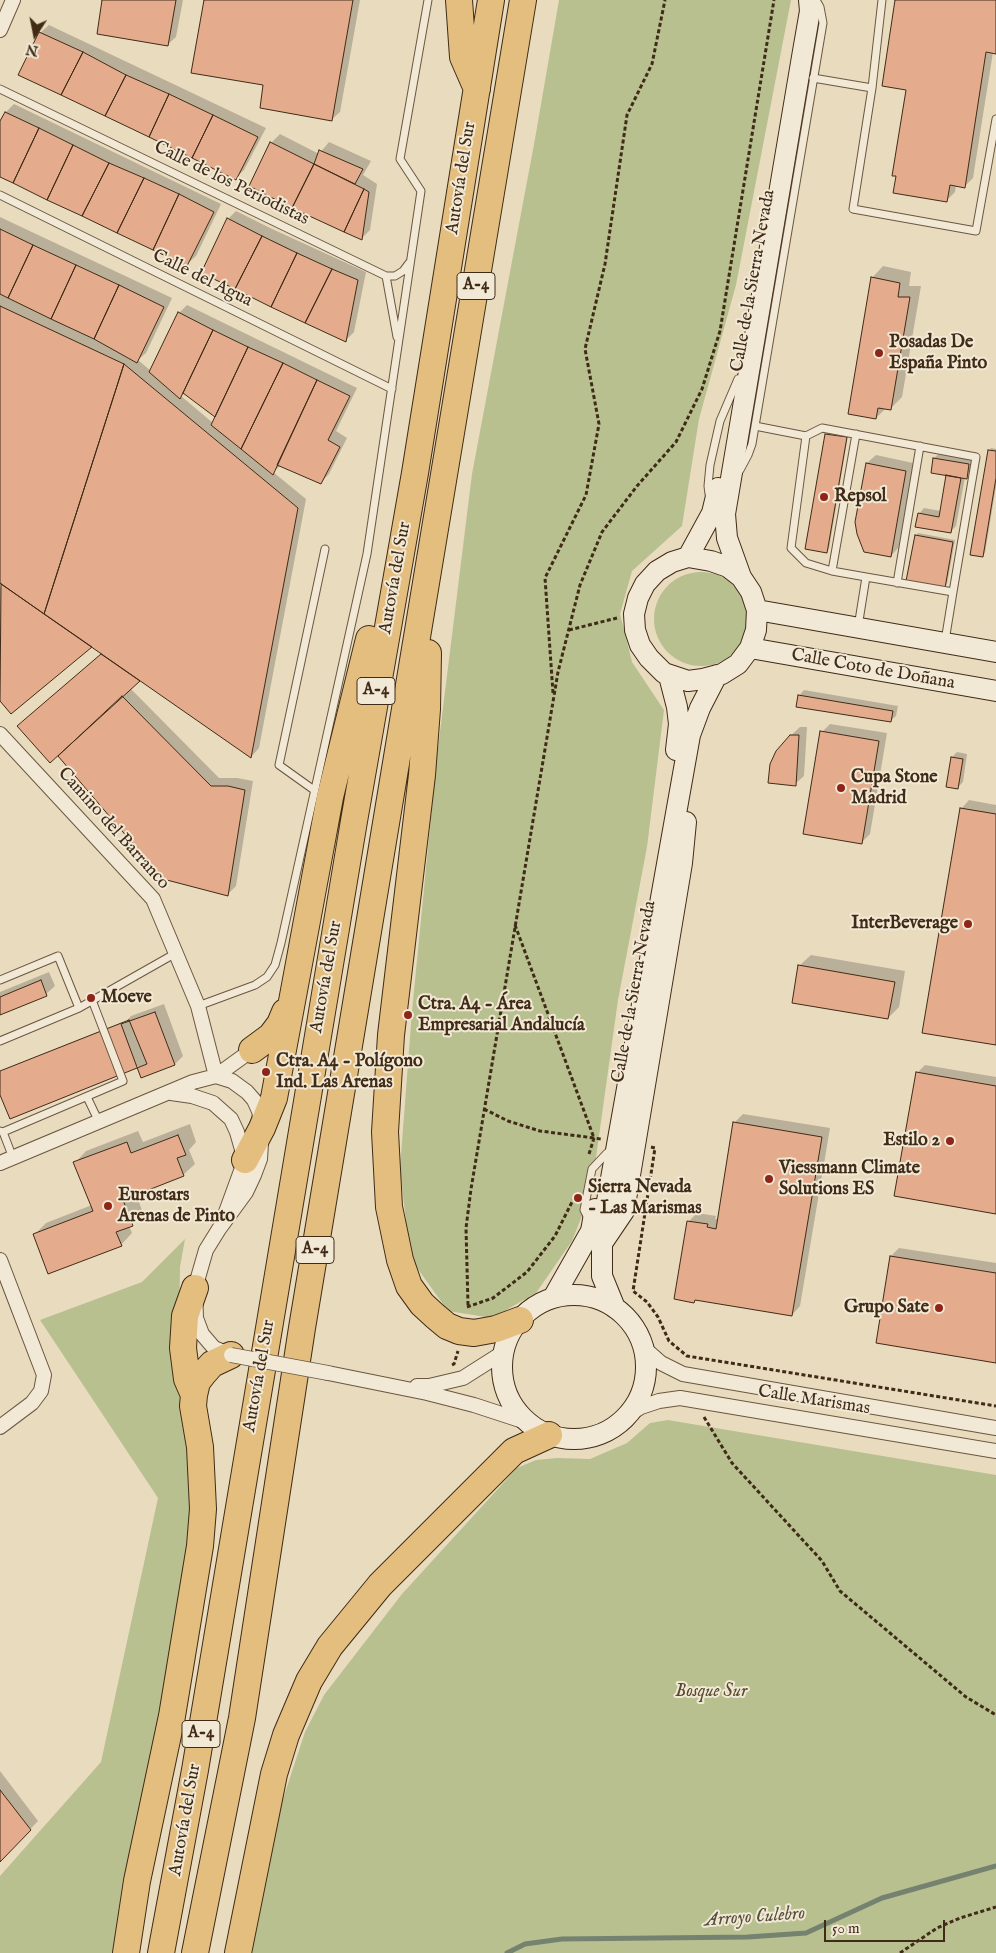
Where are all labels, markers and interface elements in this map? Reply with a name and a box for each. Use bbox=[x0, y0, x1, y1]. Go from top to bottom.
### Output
north arrow bbox=[10, 10, 60, 60]
text: N bbox=[24, 40, 40, 60]
street label: Autovía del Sur bbox=[442, 120, 482, 236]
street label: Calle de los Periodistas bbox=[150, 137, 312, 231]
street label: Calle de la Sierra Nevada bbox=[727, 188, 781, 374]
street label: Calle del Agua bbox=[149, 246, 255, 312]
road number: A-4 bbox=[457, 272, 495, 300]
place label: Posadas De España Pinto bbox=[889, 332, 987, 374]
marker: Posadas De España Pinto bbox=[873, 347, 885, 359]
place label: Repsol bbox=[834, 486, 887, 508]
marker: Repsol bbox=[818, 491, 830, 503]
street label: Autovía del Sur bbox=[376, 520, 416, 636]
street label: Calle Coto de Doñana bbox=[790, 645, 956, 695]
road number: A-4 bbox=[357, 678, 395, 704]
street label: Camino del Barranco bbox=[52, 763, 174, 895]
place label: Cupa Stone Madrid bbox=[851, 767, 938, 810]
marker: Cupa Stone Madrid bbox=[835, 782, 847, 794]
street label: Calle de la Sierra Nevada bbox=[608, 899, 662, 1085]
place label: InterBeverage bbox=[851, 913, 958, 935]
marker: InterBeverage bbox=[962, 918, 974, 930]
street label: Autovía del Sur bbox=[307, 919, 347, 1035]
place label: Moeve bbox=[101, 987, 152, 1009]
marker: Moeve bbox=[85, 992, 97, 1004]
place label: Ctra. A4 - Área Empresarial Andalucía bbox=[418, 994, 585, 1036]
marker: Ctra. A4 - Área Empresarial Andalucía bbox=[402, 1009, 414, 1021]
place label: Ctra. A4 - Polígono Ind. Las Arenas bbox=[276, 1051, 423, 1094]
marker: Ctra. A4 - Polígono Ind. Las Arenas bbox=[260, 1066, 272, 1078]
place label: Estilo 2 bbox=[883, 1130, 940, 1152]
marker: Estilo 2 bbox=[944, 1135, 956, 1147]
place label: Viessmann Climate Solutions ES bbox=[779, 1158, 920, 1200]
marker: Viessmann Climate Solutions ES bbox=[763, 1173, 775, 1185]
place label: Sierra Nevada - Las Marismas bbox=[588, 1177, 702, 1220]
place label: Eurostars Arenas de Pinto bbox=[118, 1185, 235, 1228]
marker: Sierra Nevada - Las Marismas bbox=[572, 1192, 584, 1204]
marker: Eurostars Arenas de Pinto bbox=[102, 1200, 114, 1212]
road number: A-4 bbox=[296, 1236, 334, 1264]
place label: Grupo Sate bbox=[844, 1297, 929, 1319]
marker: Grupo Sate bbox=[933, 1302, 945, 1314]
street label: Autovía del Sur bbox=[240, 1318, 280, 1434]
street label: Calle Marismas bbox=[756, 1381, 872, 1421]
park label: Bosque Sur bbox=[675, 1681, 747, 1703]
road number: A-4 bbox=[182, 1720, 220, 1748]
street label: Autovía del Sur bbox=[166, 1762, 206, 1878]
water label: Arroyo Culebro bbox=[704, 1903, 806, 1933]
scale bar bbox=[826, 1910, 947, 1942]
text: 50 m bbox=[832, 1919, 860, 1938]

